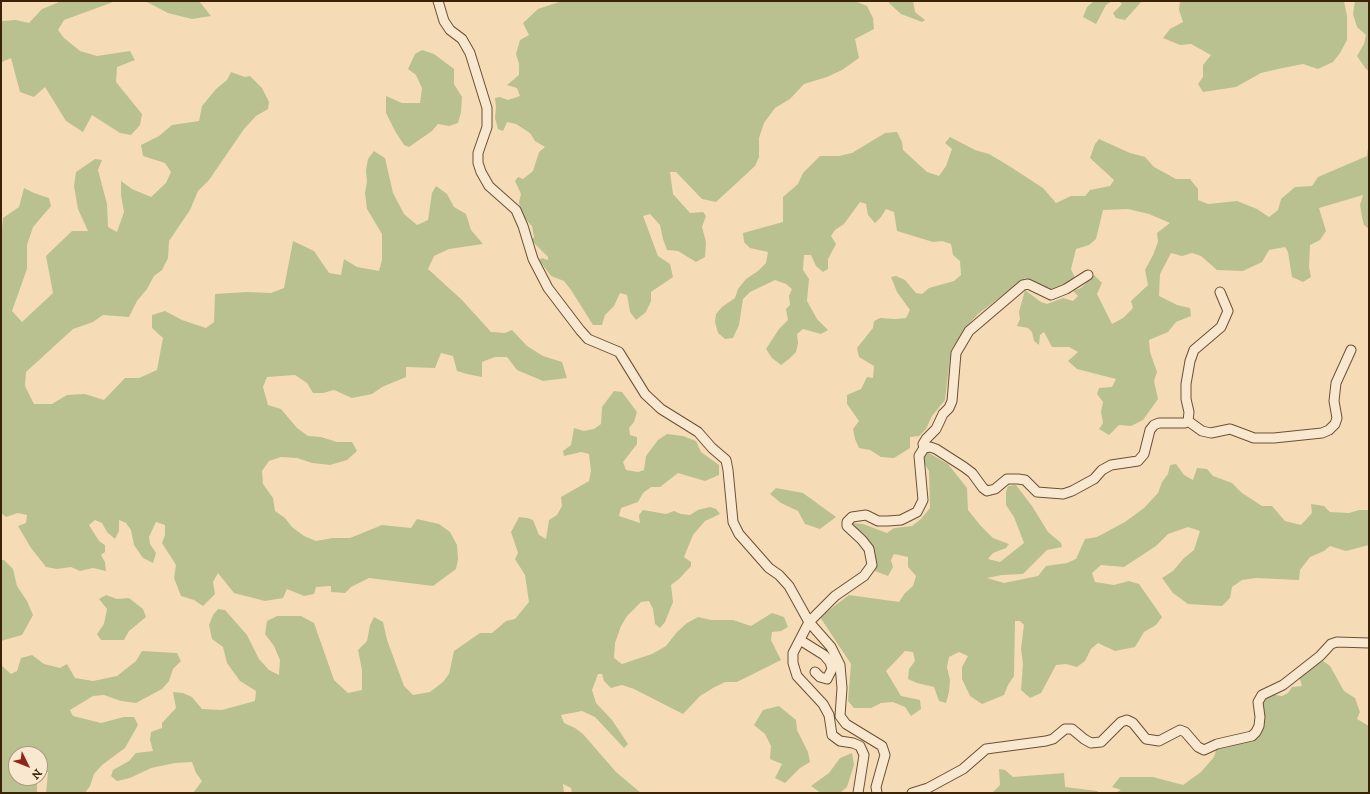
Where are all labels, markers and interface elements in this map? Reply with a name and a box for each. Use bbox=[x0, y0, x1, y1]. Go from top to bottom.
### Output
north arrow bbox=[8, 746, 48, 786]
text: N bbox=[28, 765, 44, 782]

